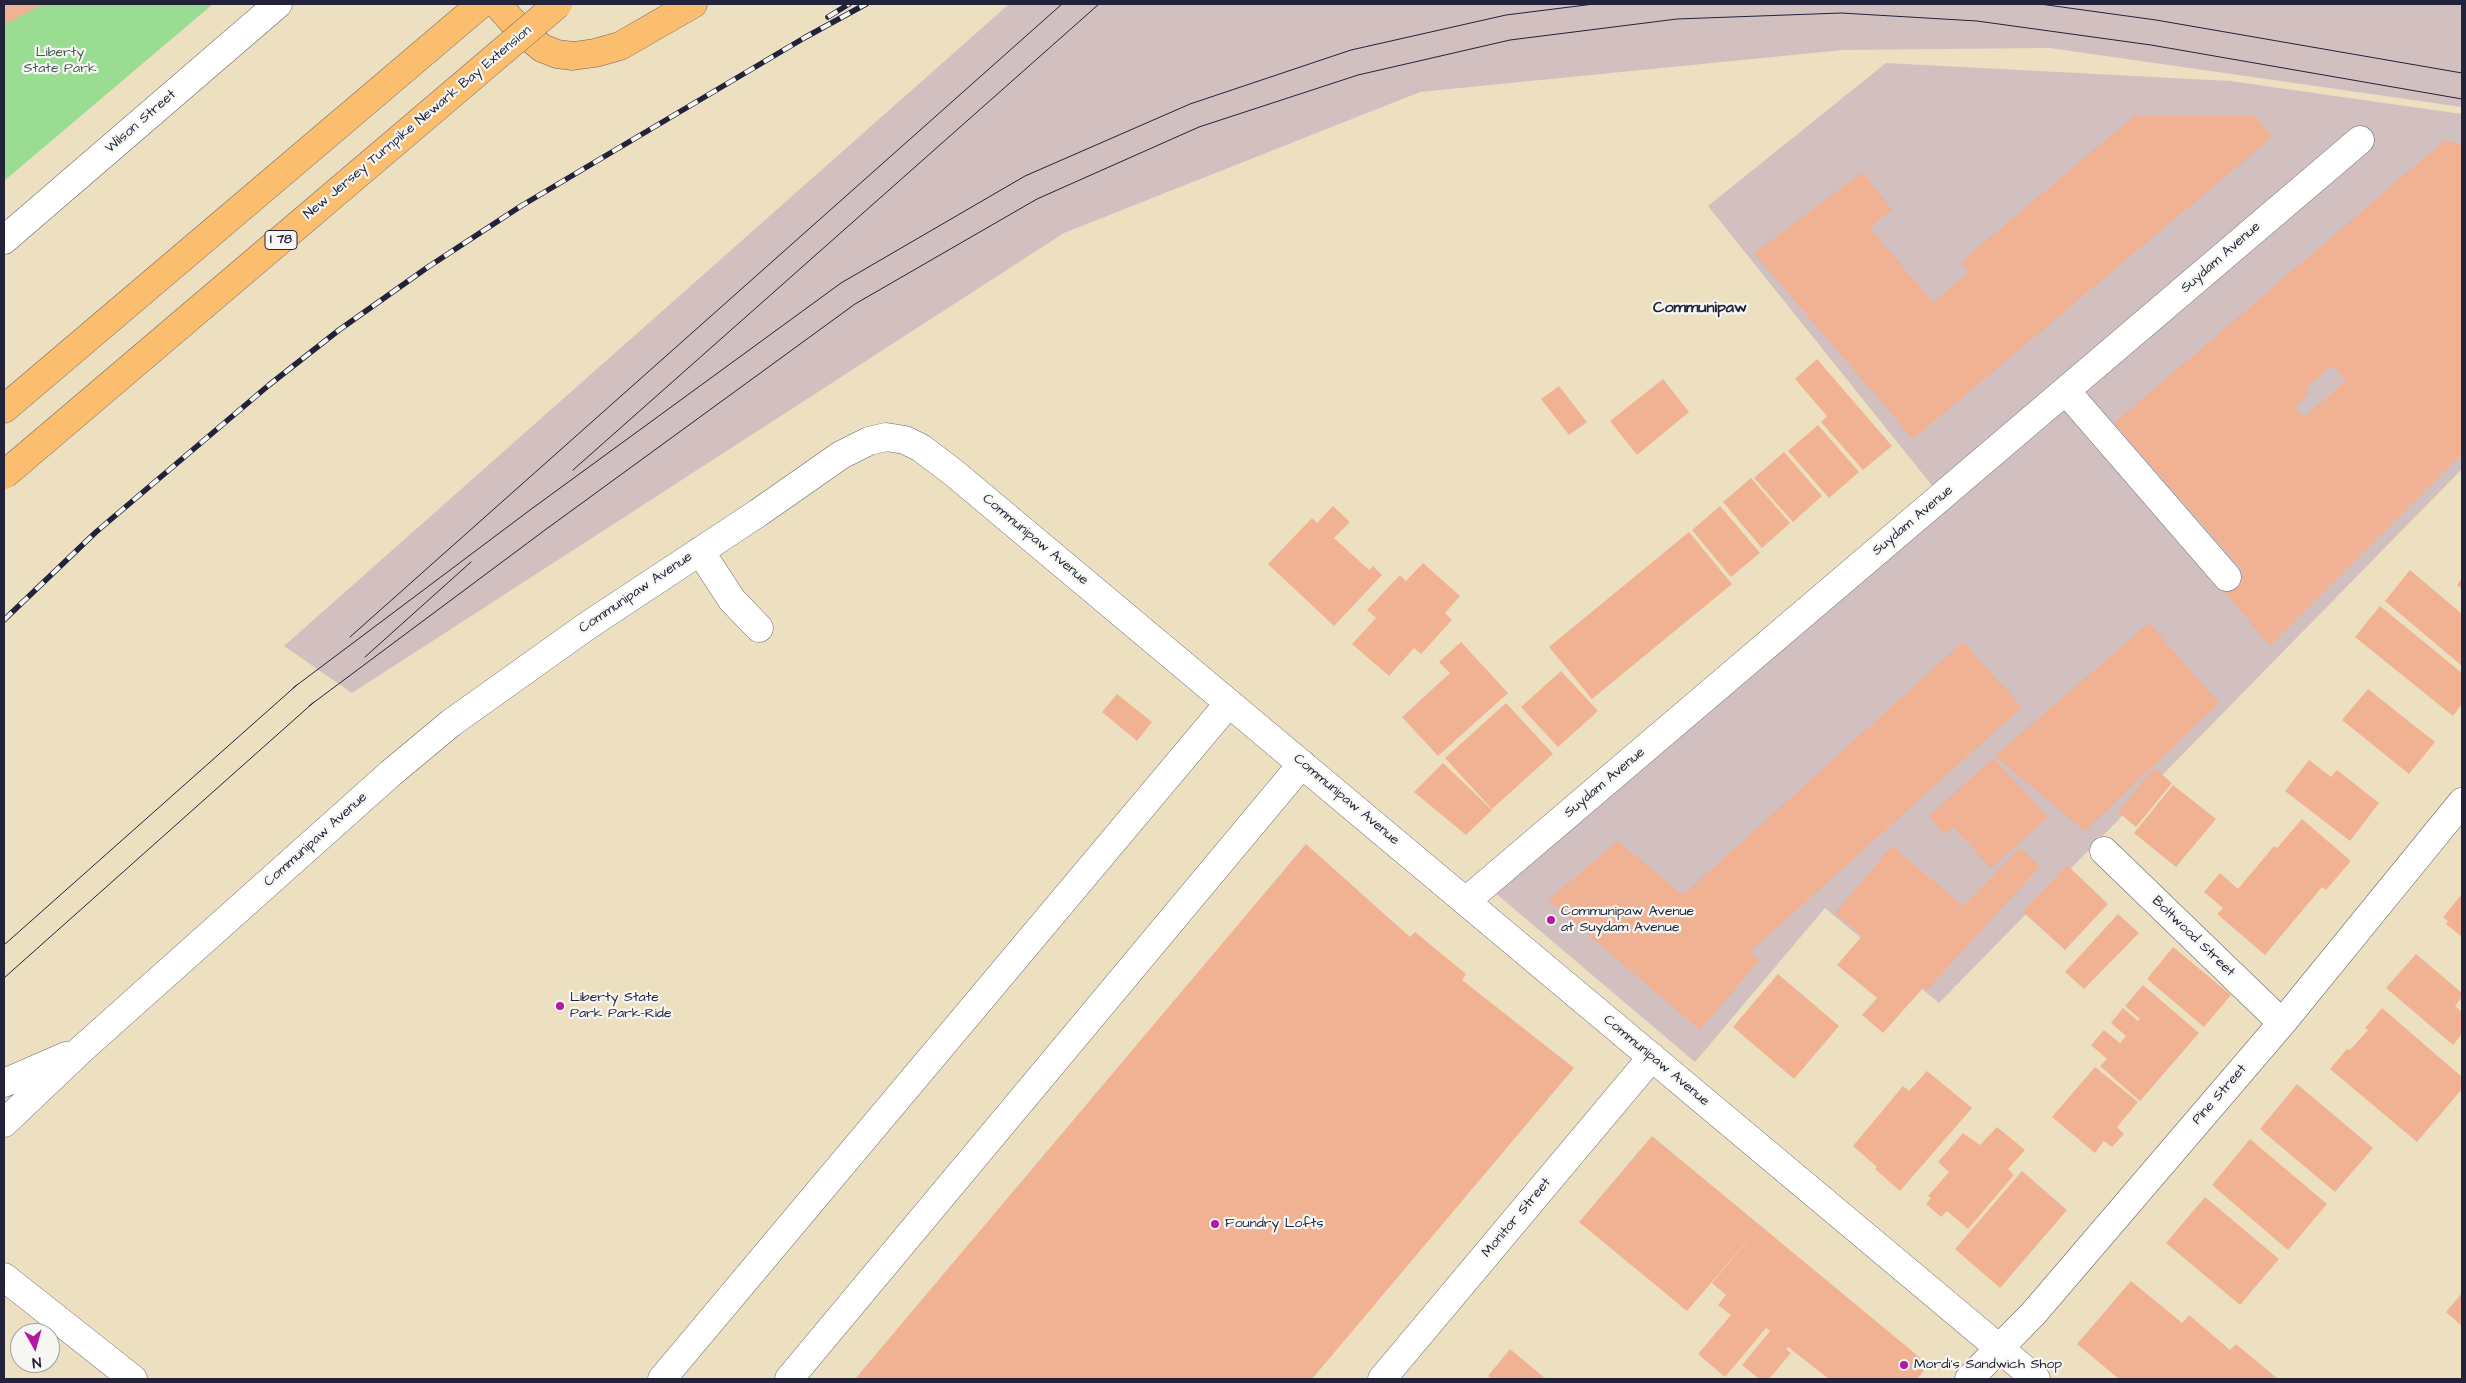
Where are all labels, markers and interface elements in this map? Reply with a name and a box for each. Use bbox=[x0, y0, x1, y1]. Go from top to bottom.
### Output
street label: New Jersey Turnpike Newark Bay Extension bbox=[301, 23, 535, 223]
park label: Liberty State Park bbox=[24, 45, 96, 78]
street label: Wilson Street bbox=[102, 87, 180, 157]
street label: Suydam Avenue bbox=[2178, 219, 2264, 297]
road number: I 78 bbox=[265, 230, 297, 250]
district label: Communipaw bbox=[1653, 299, 1747, 319]
street label: Suydam Avenue bbox=[1869, 482, 1957, 560]
street label: Communipaw Avenue bbox=[979, 491, 1091, 589]
street label: Communipaw Avenue bbox=[576, 549, 696, 637]
street label: Suydam Avenue bbox=[1561, 744, 1649, 822]
street label: Communipaw Avenue bbox=[1290, 751, 1402, 849]
street label: Communipaw Avenue bbox=[261, 789, 371, 891]
street label: Boltwood Street bbox=[2148, 893, 2238, 981]
place label: Communipaw Avenue at Suydam Avenue bbox=[1561, 904, 1694, 936]
marker: Communipaw Avenue at Suydam Avenue bbox=[1545, 914, 1557, 926]
place label: Liberty State Park Park-Ride bbox=[570, 990, 672, 1022]
marker: Liberty State Park Park-Ride bbox=[554, 1000, 566, 1012]
street label: Communipaw Avenue bbox=[1600, 1012, 1712, 1110]
street label: Pine Street bbox=[2189, 1061, 2251, 1129]
street label: Monitor Street bbox=[1479, 1175, 1555, 1261]
place label: Foundry Lofts bbox=[1225, 1216, 1323, 1232]
marker: Foundry Lofts bbox=[1209, 1218, 1221, 1230]
north arrow bbox=[10, 1323, 60, 1373]
text: N bbox=[31, 1351, 42, 1372]
place label: Mordi's Sandwich Shop bbox=[1914, 1357, 2062, 1373]
marker: Mordi's Sandwich Shop bbox=[1898, 1359, 1910, 1371]

